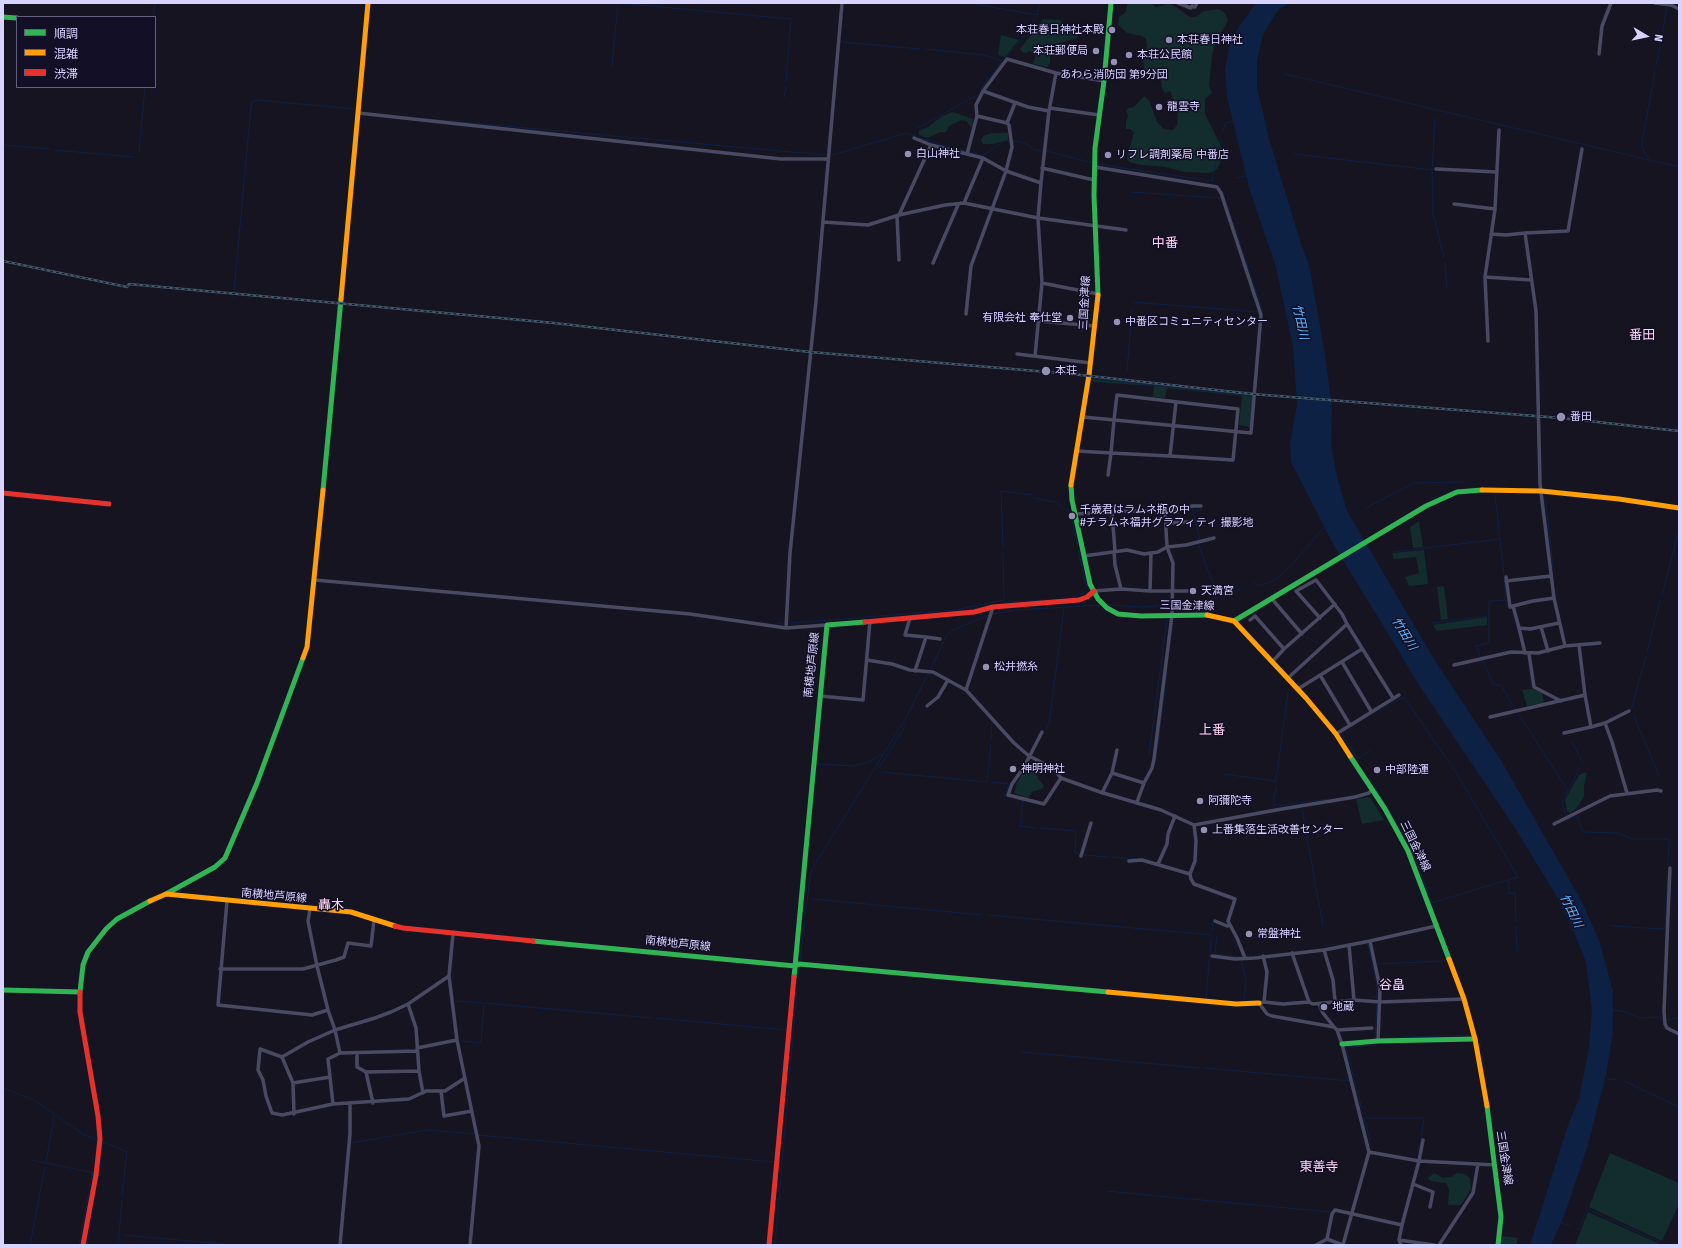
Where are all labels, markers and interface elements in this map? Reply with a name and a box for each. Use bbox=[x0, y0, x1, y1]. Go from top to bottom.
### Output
legend bbox=[16, 16, 156, 88]
north arrow bbox=[1626, 16, 1666, 56]
place label: 本荘春日神社本殿 bbox=[1016, 23, 1104, 37]
marker: 本荘春日神社本殿 bbox=[1107, 25, 1117, 35]
text: 順調 bbox=[54, 27, 78, 41]
place label: 本荘春日神社 bbox=[1177, 33, 1243, 47]
text: N bbox=[1651, 33, 1665, 43]
marker: 本荘春日神社 bbox=[1164, 35, 1174, 45]
place label: 本荘郵便局 bbox=[1033, 44, 1088, 58]
marker: 本荘郵便局 bbox=[1091, 46, 1101, 56]
text: 混雑 bbox=[54, 47, 78, 61]
place label: 本荘公民館 bbox=[1137, 48, 1192, 62]
marker: 本荘公民館 bbox=[1124, 50, 1134, 60]
marker: あわら消防団 第9分団 bbox=[1109, 57, 1119, 67]
text: 渋滞 bbox=[54, 67, 78, 81]
place label: あわら消防団 第9分団 bbox=[1060, 68, 1168, 82]
place label: 龍雲寺 bbox=[1167, 100, 1200, 114]
marker: 龍雲寺 bbox=[1154, 102, 1164, 112]
place label: 白山神社 bbox=[916, 147, 960, 161]
place label: リフレ調剤薬局 中番店 bbox=[1116, 148, 1229, 162]
marker: 白山神社 bbox=[903, 149, 913, 159]
marker: リフレ調剤薬局 中番店 bbox=[1103, 150, 1113, 160]
district label: 中番 bbox=[1152, 235, 1178, 251]
street label: 三国金津線 bbox=[1077, 275, 1093, 331]
water label: 竹田川 bbox=[1289, 303, 1311, 341]
place label: 有限会社 奉仕堂 bbox=[982, 311, 1062, 325]
marker: 有限会社 奉仕堂 bbox=[1065, 313, 1075, 323]
place label: 中番区コミュニティセンター bbox=[1125, 315, 1268, 329]
marker: 中番区コミュニティセンター bbox=[1112, 317, 1122, 327]
district label: 番田 bbox=[1629, 327, 1655, 343]
place label: 本荘 bbox=[1055, 364, 1077, 378]
marker: 本荘 bbox=[1040, 365, 1052, 377]
place label: 番田 bbox=[1570, 410, 1592, 424]
marker: 番田 bbox=[1555, 411, 1567, 423]
place label: 千歳君はラムネ瓶の中 #チラムネ福井グラフィティ 撮影地 bbox=[1080, 503, 1254, 529]
marker: 千歳君はラムネ瓶の中 #チラムネ福井グラフィティ 撮影地 bbox=[1067, 511, 1077, 521]
place label: 天満宮 bbox=[1201, 584, 1234, 598]
marker: 天満宮 bbox=[1188, 586, 1198, 596]
street label: 三国金津線 bbox=[1159, 599, 1215, 613]
water label: 竹田川 bbox=[1389, 615, 1419, 653]
street label: 南横地芦原線 bbox=[802, 631, 822, 699]
place label: 松井撚糸 bbox=[994, 660, 1038, 674]
marker: 松井撚糸 bbox=[981, 662, 991, 672]
district label: 上番 bbox=[1199, 722, 1225, 738]
place label: 神明神社 bbox=[1021, 762, 1065, 776]
place label: 中部陸運 bbox=[1385, 763, 1429, 777]
marker: 神明神社 bbox=[1008, 764, 1018, 774]
marker: 中部陸運 bbox=[1372, 765, 1382, 775]
place label: 阿彌陀寺 bbox=[1208, 794, 1252, 808]
marker: 阿彌陀寺 bbox=[1195, 796, 1205, 806]
street label: 三国金津線 bbox=[1397, 818, 1433, 874]
place label: 上番集落生活改善センター bbox=[1212, 823, 1344, 837]
marker: 上番集落生活改善センター bbox=[1199, 825, 1209, 835]
street label: 南横地芦原線 bbox=[241, 887, 307, 905]
water label: 竹田川 bbox=[1557, 892, 1585, 930]
district label: 轟木 bbox=[318, 897, 344, 913]
place label: 常盤神社 bbox=[1257, 927, 1301, 941]
marker: 常盤神社 bbox=[1244, 929, 1254, 939]
street label: 南横地芦原線 bbox=[644, 934, 712, 954]
district label: 谷畠 bbox=[1379, 977, 1405, 993]
place label: 地蔵 bbox=[1332, 1000, 1354, 1014]
marker: 地蔵 bbox=[1319, 1002, 1329, 1012]
street label: 三国金津線 bbox=[1493, 1130, 1515, 1186]
district label: 東善寺 bbox=[1300, 1159, 1338, 1175]

